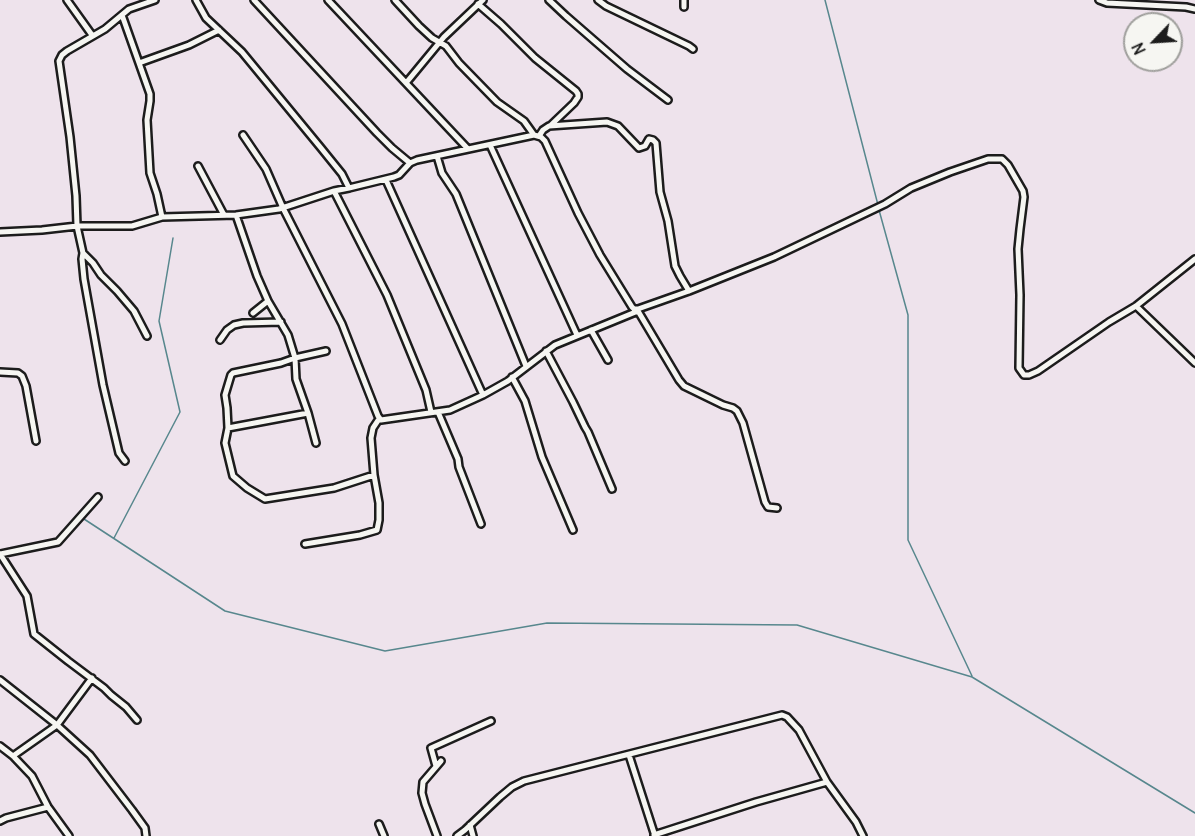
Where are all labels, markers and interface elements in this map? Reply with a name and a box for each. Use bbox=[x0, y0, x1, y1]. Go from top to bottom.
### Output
north arrow bbox=[1123, 12, 1183, 72]
text: N bbox=[1127, 40, 1150, 58]

